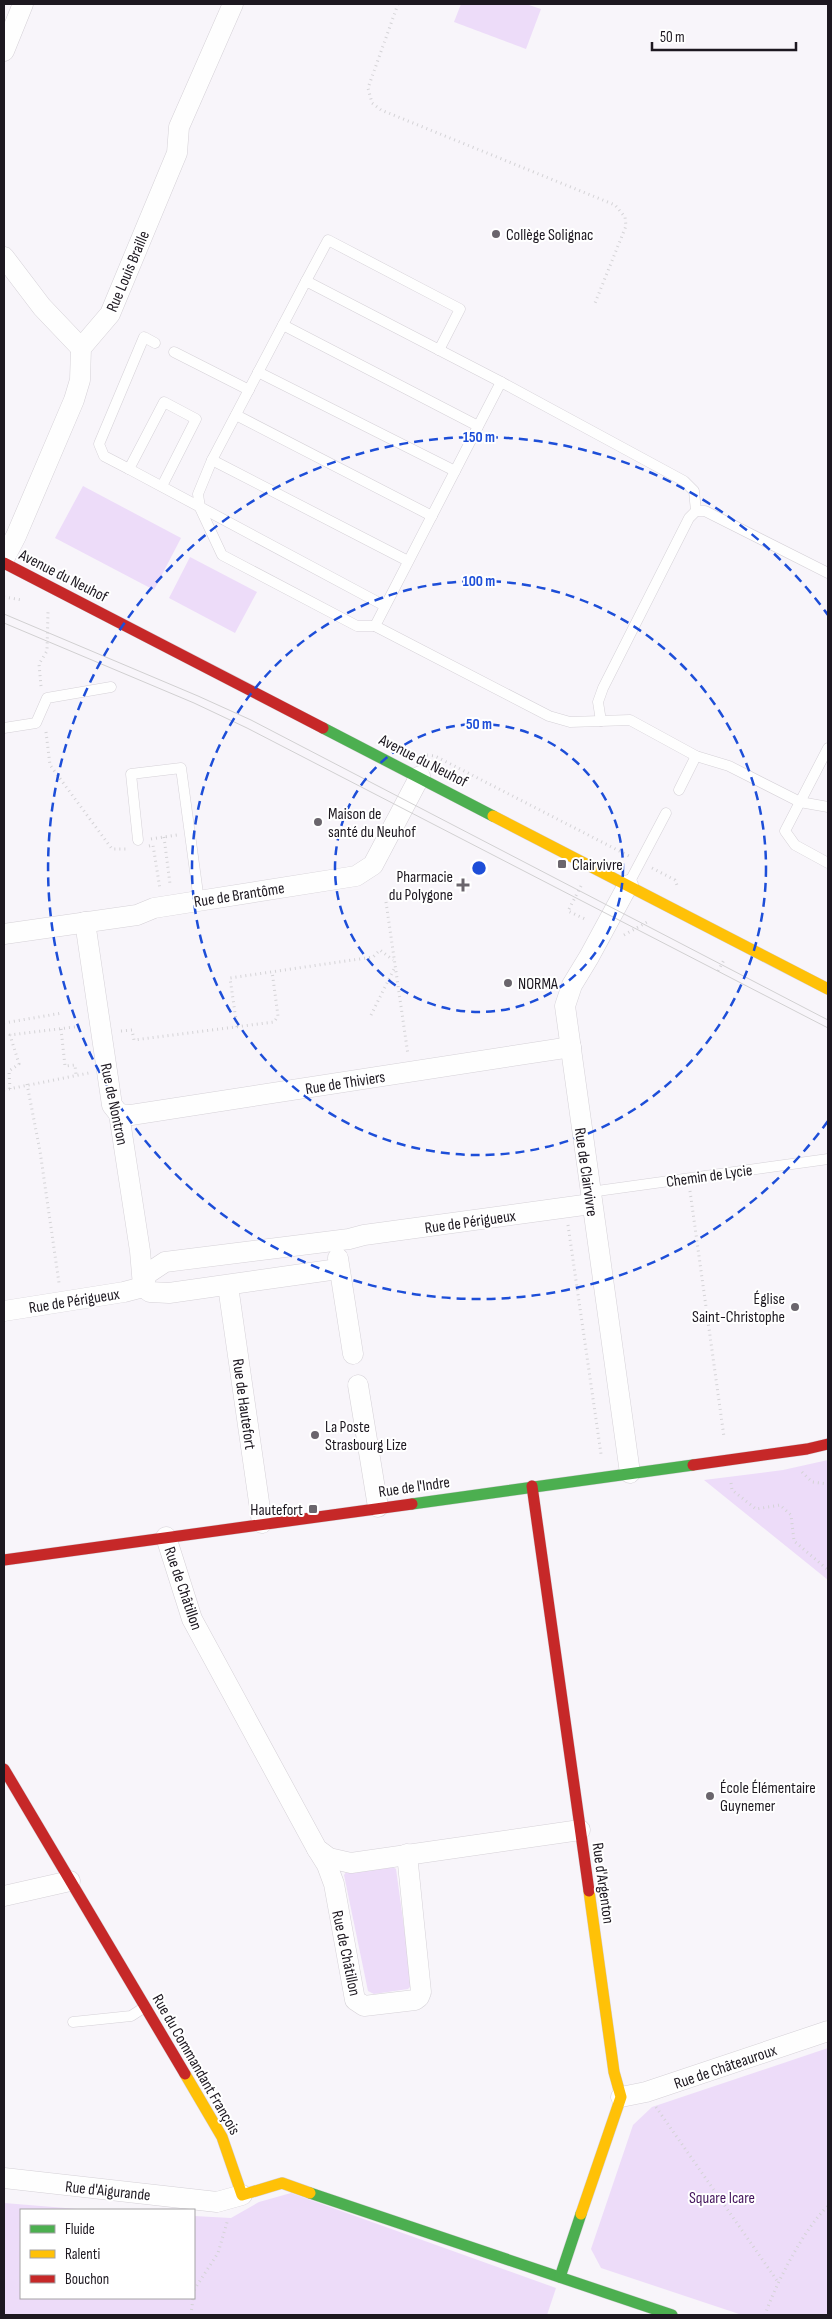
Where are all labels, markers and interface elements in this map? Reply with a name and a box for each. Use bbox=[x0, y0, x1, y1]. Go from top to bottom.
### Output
scale bar bbox=[652, 20, 796, 52]
text: 50 m bbox=[660, 28, 685, 47]
place label: Collège Solignac bbox=[506, 226, 594, 245]
street label: Rue Louis Braille bbox=[103, 228, 154, 315]
marker: Collège Solignac bbox=[490, 228, 502, 240]
text: 150 m bbox=[463, 428, 495, 447]
street label: Avenue du Neuhof bbox=[15, 545, 111, 607]
text: 100 m bbox=[463, 572, 495, 591]
text: 50 m bbox=[466, 715, 492, 734]
street label: Avenue du Neuhof bbox=[375, 730, 471, 792]
place label: Maison de santé du Neuhof bbox=[328, 805, 416, 842]
marker: Maison de santé du Neuhof bbox=[312, 816, 324, 828]
place label: Clairvivre bbox=[572, 856, 623, 875]
marker: Clairvivre bbox=[556, 858, 568, 870]
centre of rings bbox=[470, 859, 488, 877]
place label: Pharmacie du Polygone bbox=[389, 868, 453, 905]
street label: Rue de Brantôme bbox=[193, 879, 286, 912]
marker: Pharmacie du Polygone bbox=[457, 879, 469, 891]
place label: NORMA bbox=[518, 975, 558, 994]
marker: NORMA bbox=[502, 977, 514, 989]
street label: Rue de Nontron bbox=[96, 1062, 131, 1147]
street label: Rue de Thiviers bbox=[304, 1068, 387, 1099]
street label: Rue de Clairvivre bbox=[570, 1127, 601, 1218]
street label: Chemin de Lycie bbox=[665, 1161, 753, 1192]
street label: Rue de Périgueux bbox=[424, 1207, 517, 1238]
street label: Rue de Périgueux bbox=[27, 1285, 121, 1318]
place label: Église Saint-Christophe bbox=[692, 1290, 785, 1327]
marker: Église Saint-Christophe bbox=[789, 1301, 801, 1313]
street label: Rue de Hautefort bbox=[228, 1358, 259, 1451]
place label: La Poste Strasbourg Lize bbox=[325, 1418, 407, 1455]
marker: La Poste Strasbourg Lize bbox=[309, 1429, 321, 1441]
street label: Rue de l'Indre bbox=[377, 1473, 451, 1502]
place label: Hautefort bbox=[250, 1501, 303, 1520]
marker: Hautefort bbox=[307, 1503, 319, 1515]
street label: Rue de Châtillon bbox=[159, 1544, 206, 1633]
place label: École Élémentaire Guynemer bbox=[720, 1779, 816, 1816]
marker: École Élémentaire Guynemer bbox=[704, 1790, 716, 1802]
street label: Rue d'Argenton bbox=[587, 1842, 618, 1925]
street label: Rue de Châtillon bbox=[327, 1909, 364, 1998]
street label: Rue du Commandant François bbox=[148, 1991, 244, 2139]
street label: Rue de Châteauroux bbox=[672, 2041, 779, 2094]
street label: Rue d'Aigurande bbox=[64, 2178, 151, 2205]
park label: Square Icare bbox=[689, 2189, 755, 2208]
legend bbox=[20, 2209, 195, 2299]
text: Fluide bbox=[65, 2220, 95, 2239]
text: Ralenti bbox=[65, 2245, 100, 2264]
text: Bouchon bbox=[65, 2270, 109, 2289]

